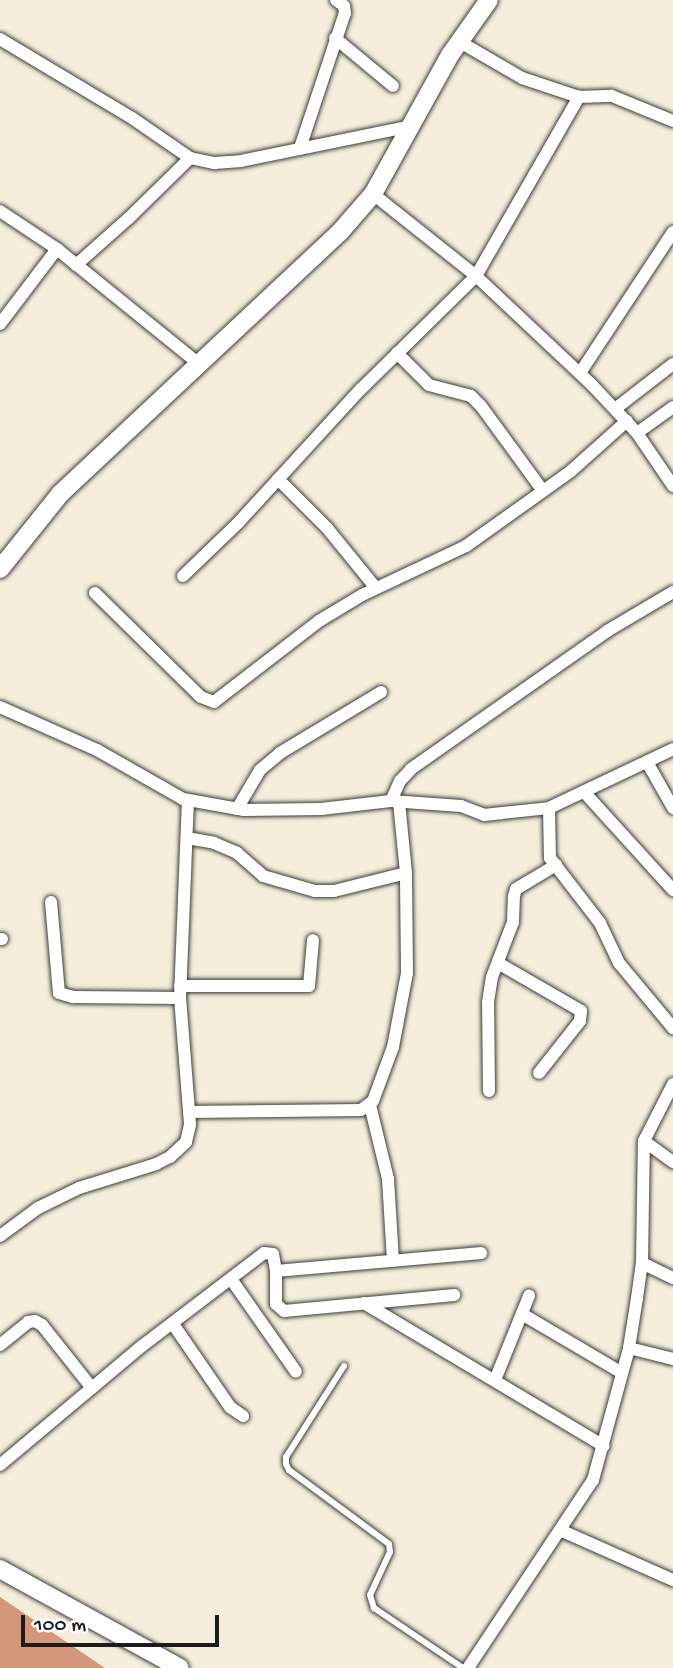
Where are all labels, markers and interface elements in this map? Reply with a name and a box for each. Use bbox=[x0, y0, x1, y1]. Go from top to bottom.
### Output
scale bar bbox=[24, 1602, 222, 1646]
text: 100 m bbox=[34, 1614, 86, 1639]

